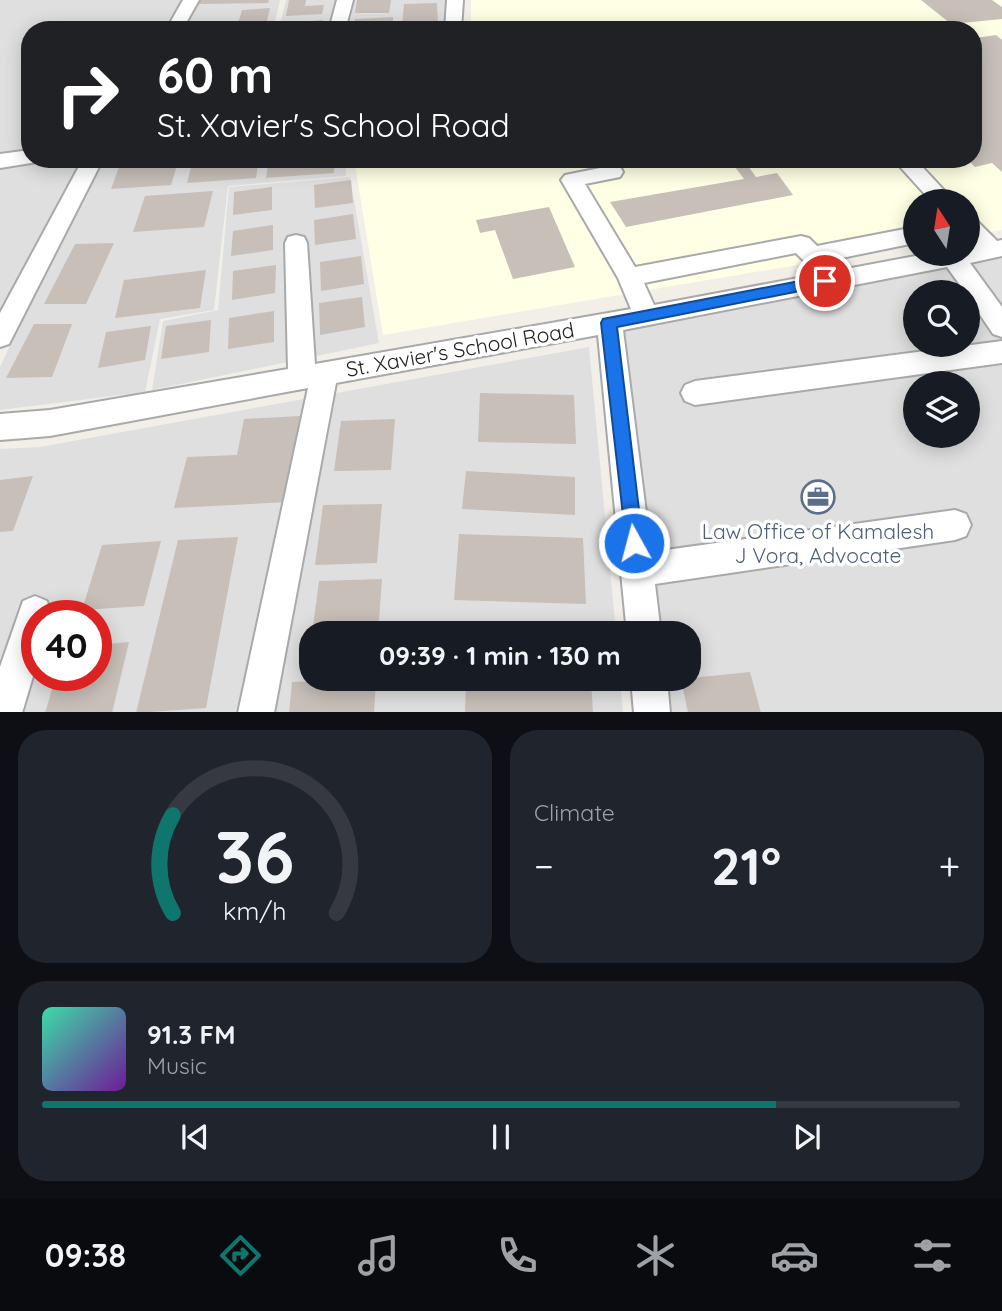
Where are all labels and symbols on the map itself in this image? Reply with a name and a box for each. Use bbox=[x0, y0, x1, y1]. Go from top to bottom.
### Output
north arrow bbox=[903, 189, 980, 266]
pin bbox=[795, 251, 855, 311]
street label: St. Xavier's School Road bbox=[344, 316, 576, 382]
office icon: Law Office of Kamalesh J Vora, Advocate bbox=[799, 478, 837, 516]
position arrow bbox=[597, 506, 671, 580]
place label: Law Office of Kamalesh J Vora, Advocate bbox=[702, 518, 934, 568]
speed limit sign: 40 bbox=[21, 600, 112, 691]

